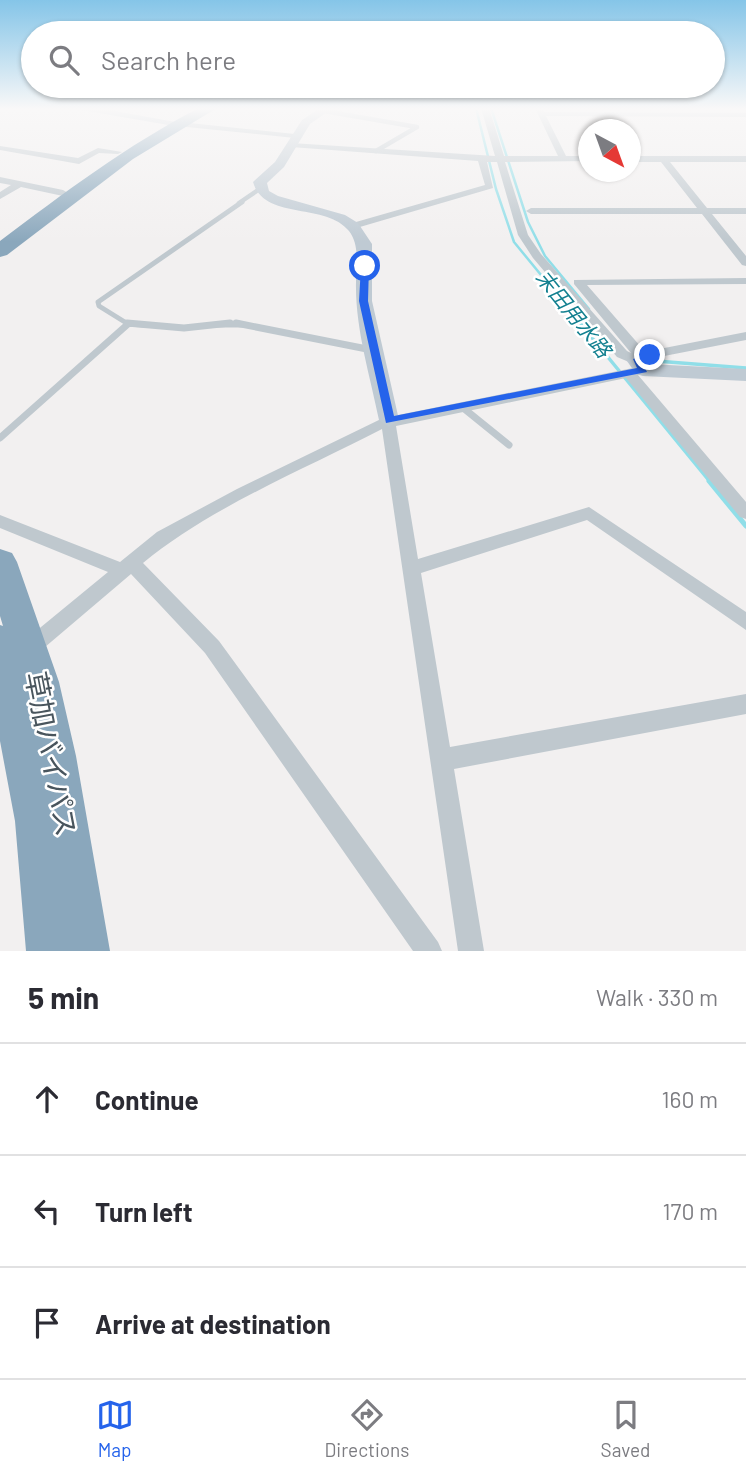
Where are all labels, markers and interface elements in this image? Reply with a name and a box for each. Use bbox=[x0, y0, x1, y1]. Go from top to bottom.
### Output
search box bbox=[21, 21, 725, 98]
icon: search bbox=[45, 41, 83, 79]
text: Search here bbox=[101, 44, 236, 75]
north arrow bbox=[578, 119, 641, 182]
route start bbox=[349, 250, 380, 281]
water label: 末田用水路 bbox=[531, 264, 618, 363]
route end bbox=[634, 339, 665, 370]
street label: 草加バイパス bbox=[19, 668, 85, 839]
text: 5 min bbox=[28, 979, 99, 1015]
text: Walk · 330 m bbox=[596, 983, 718, 1011]
icon: ahead bbox=[28, 1080, 66, 1118]
text: Continue bbox=[95, 1084, 199, 1115]
text: 160 m bbox=[661, 1085, 718, 1113]
icon: left bbox=[28, 1192, 66, 1230]
text: Turn left bbox=[95, 1196, 193, 1227]
text: 170 m bbox=[662, 1197, 718, 1225]
icon: arrive bbox=[28, 1304, 66, 1342]
text: Arrive at destination bbox=[95, 1308, 331, 1339]
tab: Map bbox=[96, 1396, 134, 1461]
tab: Directions bbox=[325, 1396, 410, 1461]
tab: Saved bbox=[601, 1396, 650, 1461]

